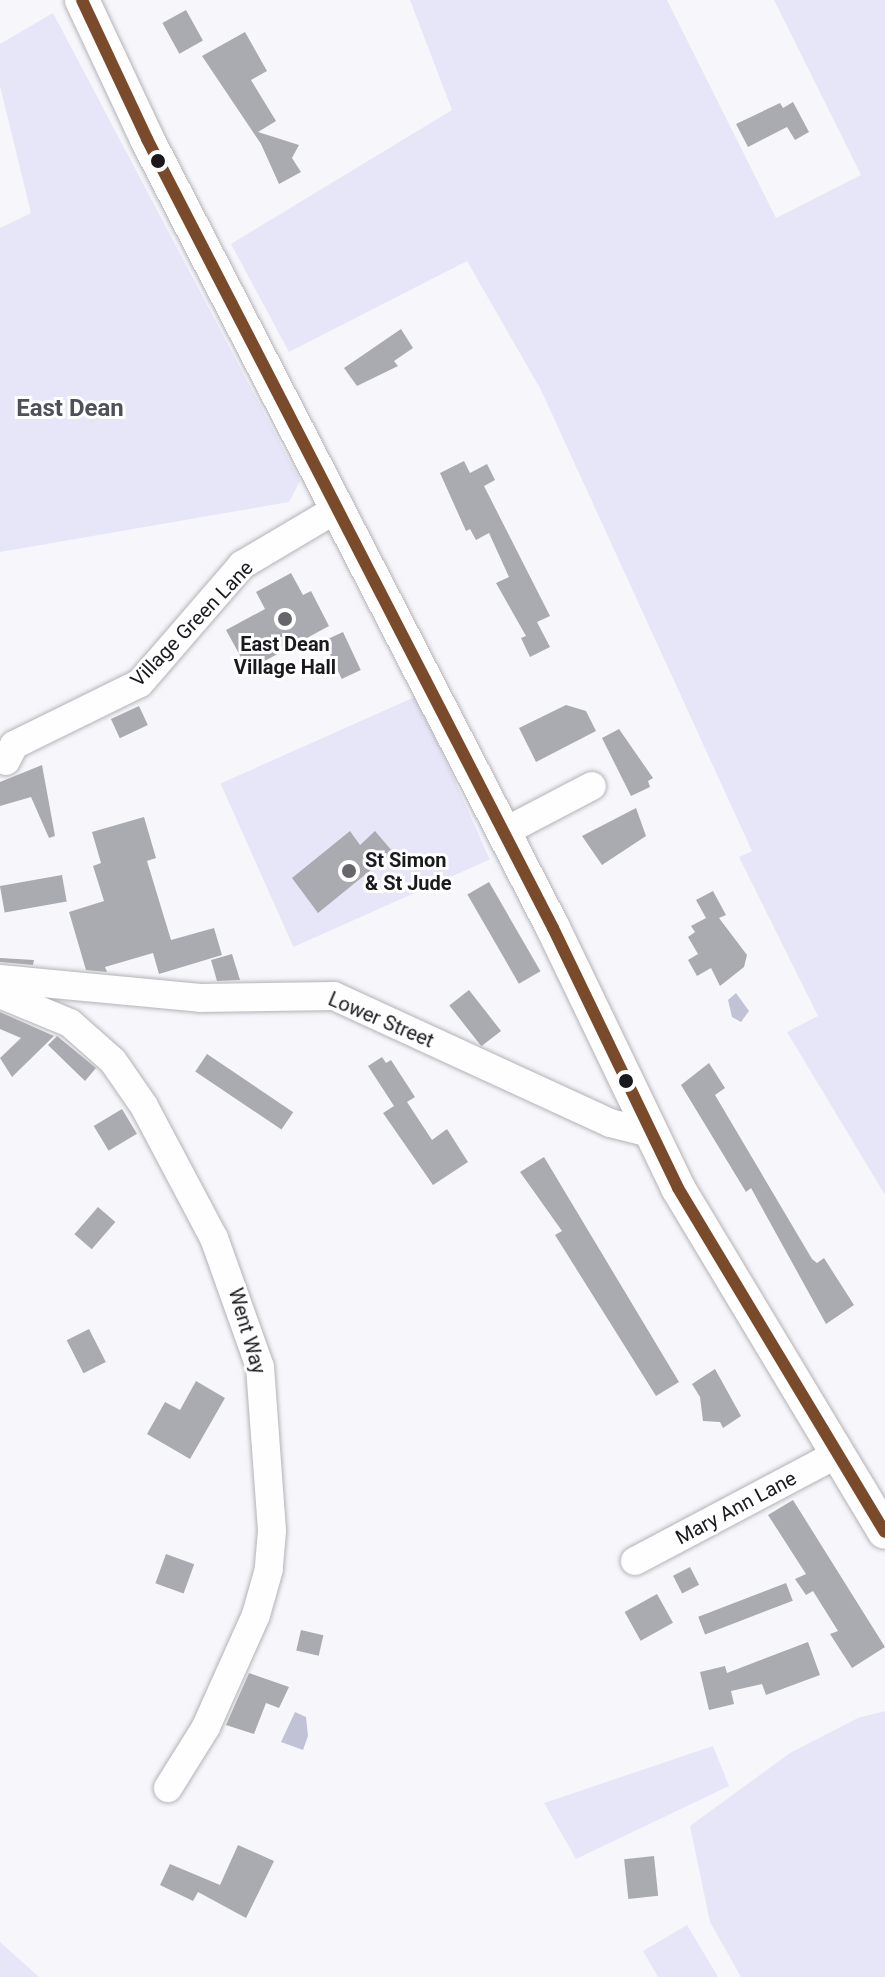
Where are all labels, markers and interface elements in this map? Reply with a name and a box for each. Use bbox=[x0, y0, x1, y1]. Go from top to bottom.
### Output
unlabelled marker bbox=[150, 153, 166, 169]
district label: East Dean bbox=[16, 395, 124, 423]
street label: Village Green Lane bbox=[126, 556, 258, 692]
marker: East Dean Village Hall bbox=[276, 610, 294, 628]
place label: East Dean Village Hall bbox=[234, 632, 336, 679]
place label: St Simon & St Jude bbox=[365, 848, 452, 895]
marker: St Simon & St Jude bbox=[340, 862, 358, 880]
street label: Lower Street bbox=[325, 987, 437, 1053]
unlabelled marker bbox=[618, 1073, 634, 1089]
street label: Went Way bbox=[223, 1285, 271, 1377]
street label: Mary Ann Lane bbox=[672, 1466, 800, 1550]

